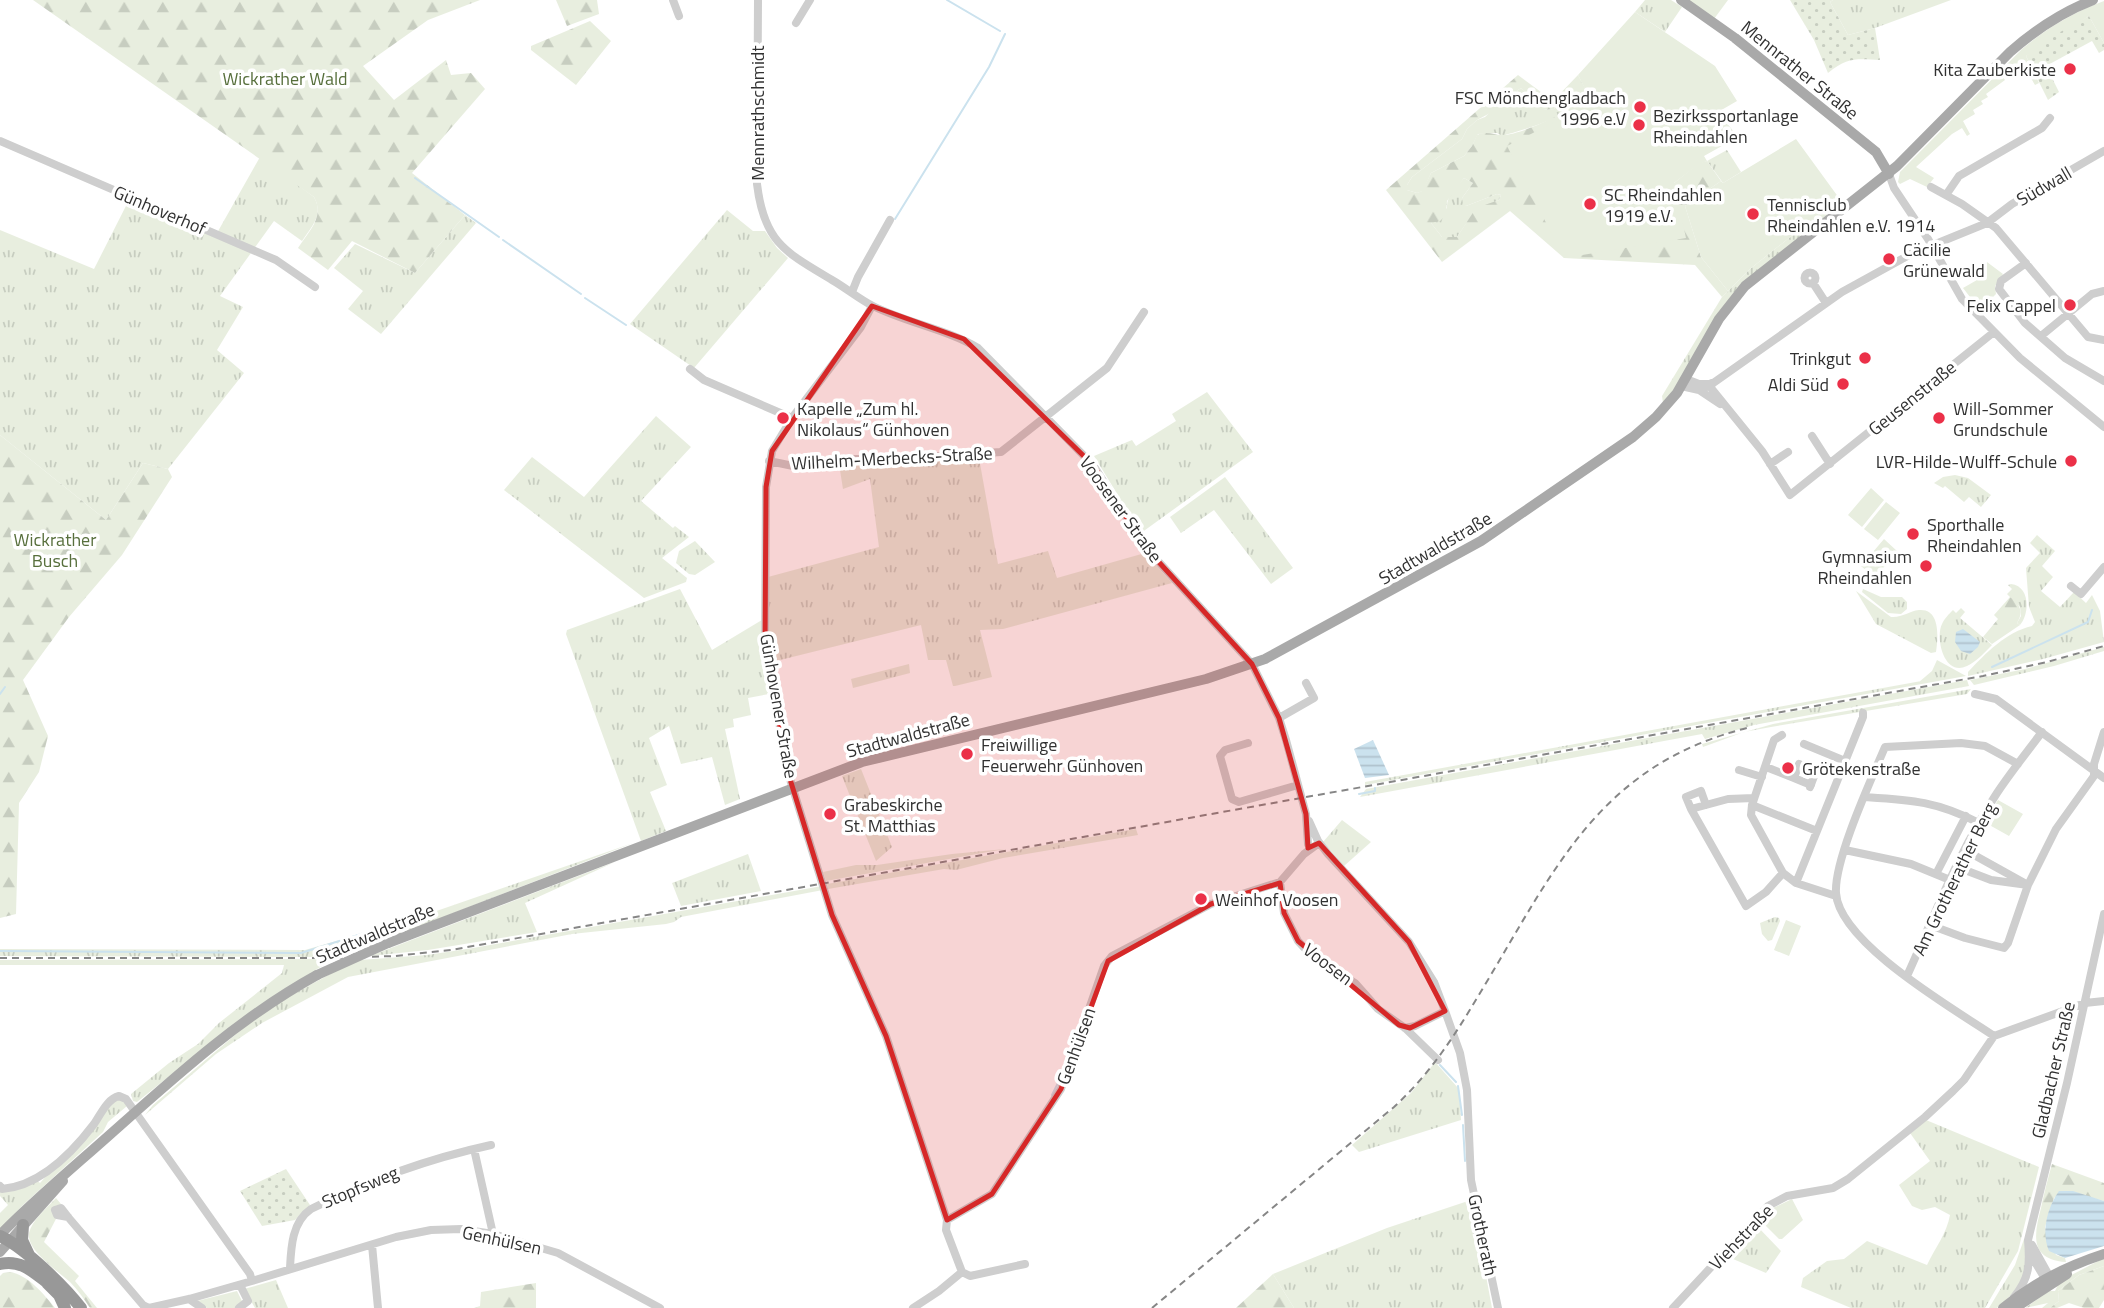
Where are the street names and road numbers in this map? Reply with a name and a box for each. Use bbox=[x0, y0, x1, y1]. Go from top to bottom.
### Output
street label: Mennrather Straße bbox=[1735, 14, 1865, 126]
street label: Mennrathschmidt bbox=[744, 45, 771, 181]
street label: Südwall bbox=[2011, 159, 2077, 213]
street label: Günhoverhof bbox=[109, 178, 211, 242]
street label: Geusenstraße bbox=[1862, 354, 1962, 442]
street label: Wilhelm-Merbecks-Straße bbox=[791, 439, 993, 477]
street label: Voosener Straße bbox=[1073, 450, 1169, 568]
street label: Stadtwaldstraße bbox=[1373, 505, 1497, 591]
street label: Günhovener Straße bbox=[753, 632, 805, 780]
street label: Stadtwaldstraße bbox=[843, 706, 973, 764]
street label: Am Grotherather Berg bbox=[1905, 798, 2003, 960]
street label: Stadtwaldstraße bbox=[312, 896, 438, 970]
street label: Voosen bbox=[1297, 936, 1359, 992]
street label: Gladbacher Straße bbox=[2024, 999, 2082, 1141]
street label: Genhülsen bbox=[1050, 1004, 1102, 1088]
street label: Stopfsweg bbox=[317, 1159, 403, 1215]
street label: Grotherath bbox=[1461, 1192, 1505, 1278]
street label: Viehstraße bbox=[1703, 1198, 1779, 1276]
street label: Genhülsen bbox=[460, 1218, 544, 1262]

